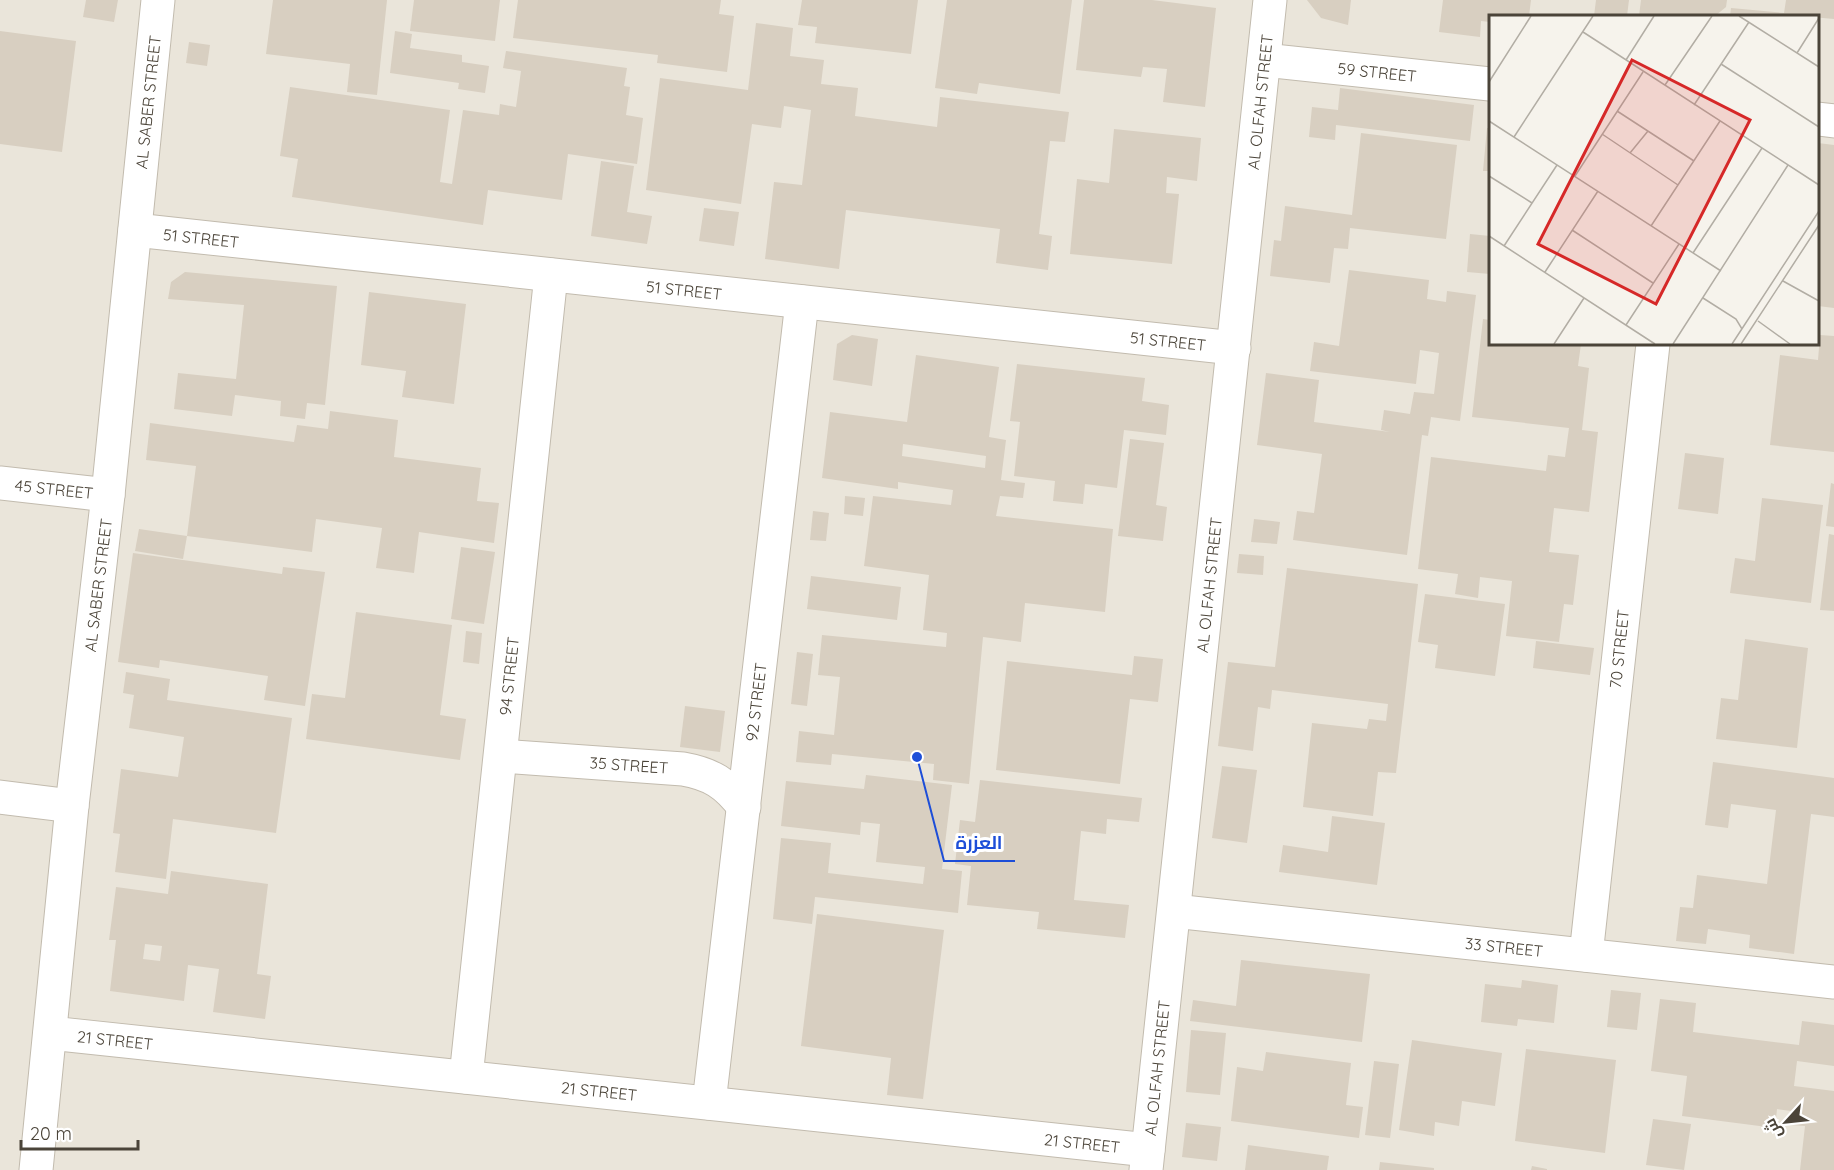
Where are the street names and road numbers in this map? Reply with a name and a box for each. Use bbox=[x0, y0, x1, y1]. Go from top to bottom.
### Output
street label: AL OLFAH STREET bbox=[1243, 33, 1277, 171]
street label: AL SABER STREET bbox=[131, 34, 165, 170]
street label: 59 STREET bbox=[1337, 58, 1418, 86]
street label: 51 STREET bbox=[162, 224, 240, 252]
street label: 51 STREET bbox=[645, 276, 723, 304]
street label: 51 STREET bbox=[1129, 327, 1207, 355]
street label: 45 STREET bbox=[14, 475, 95, 503]
street label: AL OLFAH STREET bbox=[1192, 516, 1226, 654]
street label: AL SABER STREET bbox=[80, 517, 116, 653]
street label: 70 STREET bbox=[1605, 608, 1633, 689]
street label: 94 STREET bbox=[495, 635, 523, 716]
street label: 92 STREET bbox=[741, 661, 771, 743]
street label: 35 STREET bbox=[589, 752, 669, 778]
street label: 33 STREET bbox=[1464, 933, 1544, 961]
street label: AL OLFAH STREET bbox=[1140, 999, 1174, 1137]
street label: 21 STREET bbox=[76, 1026, 154, 1054]
street label: 21 STREET bbox=[560, 1077, 638, 1105]
street label: 21 STREET bbox=[1043, 1129, 1121, 1157]

